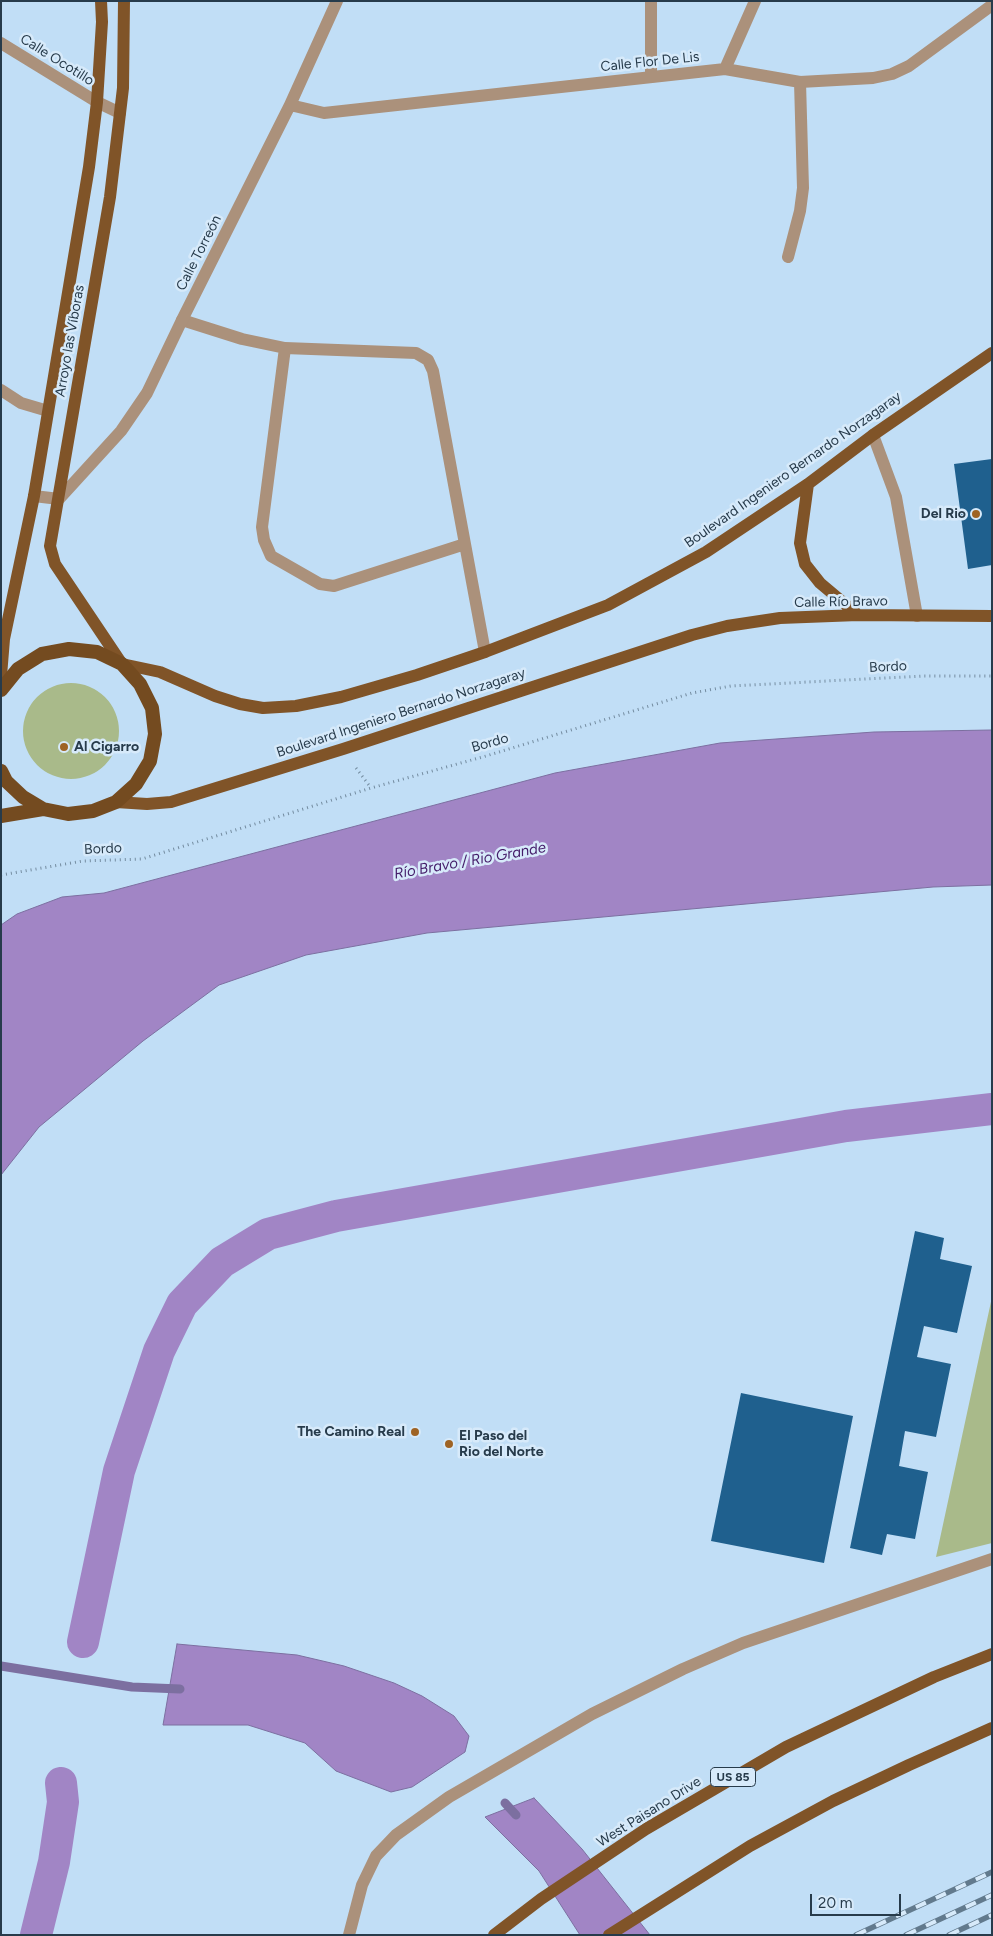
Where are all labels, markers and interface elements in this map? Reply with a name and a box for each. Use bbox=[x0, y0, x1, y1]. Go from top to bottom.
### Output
street label: Calle Ocotillo bbox=[17, 31, 97, 89]
street label: Calle Flor De Lis bbox=[600, 48, 700, 76]
street label: Calle Torreón bbox=[173, 212, 225, 294]
street label: Arroyo las Víboras bbox=[52, 284, 88, 398]
street label: Boulevard Ingeniero Bernardo Norzagaray bbox=[681, 388, 905, 552]
place label: Del Rio bbox=[921, 506, 966, 522]
marker: Del Rio bbox=[970, 508, 982, 520]
street label: Calle Río Bravo bbox=[794, 593, 888, 611]
street label: Bordo bbox=[869, 658, 907, 676]
street label: Boulevard Ingeniero Bernardo Norzagaray bbox=[274, 665, 528, 761]
street label: Bordo bbox=[470, 730, 510, 756]
place label: Al Cigarro bbox=[74, 739, 139, 755]
marker: Al Cigarro bbox=[58, 741, 70, 753]
water label: Río Bravo / Rio Grande bbox=[393, 839, 547, 883]
street label: Bordo bbox=[84, 840, 122, 858]
place label: The Camino Real bbox=[297, 1424, 405, 1440]
marker: The Camino Real bbox=[409, 1426, 421, 1438]
place label: El Paso del Rio del Norte bbox=[459, 1428, 544, 1460]
marker: El Paso del Rio del Norte bbox=[443, 1438, 455, 1450]
road number: US 85 bbox=[710, 1768, 756, 1786]
street label: West Paisano Drive bbox=[594, 1773, 704, 1851]
scale bar bbox=[813, 1884, 904, 1916]
text: 20 m bbox=[818, 1894, 852, 1912]

